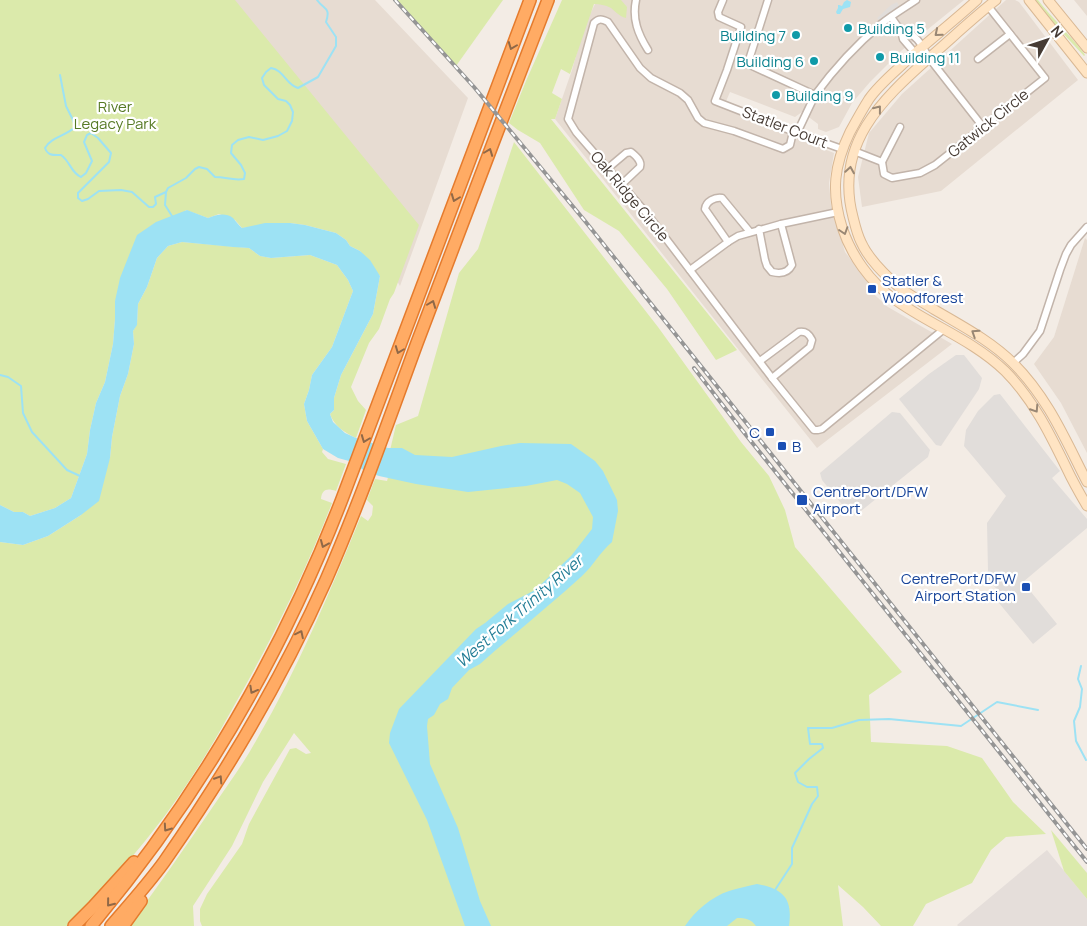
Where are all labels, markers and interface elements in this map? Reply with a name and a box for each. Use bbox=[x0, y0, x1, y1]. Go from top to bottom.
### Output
north arrow bbox=[1022, 15, 1072, 65]
place label: Building 5 bbox=[858, 18, 925, 39]
text: N bbox=[1047, 21, 1068, 41]
marker: Building 5 bbox=[842, 22, 854, 34]
place label: Building 7 bbox=[720, 25, 786, 46]
one-way arrow bbox=[935, 28, 944, 36]
marker: Building 7 bbox=[790, 29, 802, 41]
one-way arrow bbox=[508, 41, 518, 49]
place label: Building 11 bbox=[890, 47, 960, 68]
place label: Building 6 bbox=[736, 51, 804, 72]
marker: Building 11 bbox=[874, 51, 886, 63]
marker: Building 6 bbox=[808, 55, 820, 67]
street label: Gatwick Circle bbox=[943, 84, 1033, 162]
place label: Building 9 bbox=[786, 85, 854, 106]
marker: Building 9 bbox=[770, 89, 782, 101]
park label: River Legacy Park bbox=[74, 96, 157, 134]
street label: Statler Court bbox=[739, 101, 831, 153]
one-way arrow bbox=[872, 105, 881, 114]
street label: Oak Ridge Circle bbox=[586, 146, 674, 246]
one-way arrow bbox=[483, 148, 493, 157]
one-way arrow bbox=[844, 166, 854, 175]
one-way arrow bbox=[451, 193, 461, 202]
one-way arrow bbox=[838, 226, 848, 235]
place label: Statler & Woodforest bbox=[882, 270, 964, 308]
marker: Statler & Woodforest bbox=[866, 283, 878, 295]
one-way arrow bbox=[426, 300, 436, 309]
one-way arrow bbox=[971, 330, 980, 340]
one-way arrow bbox=[395, 345, 405, 354]
one-way arrow bbox=[1029, 403, 1038, 412]
place label: C bbox=[749, 422, 760, 443]
marker: C bbox=[764, 426, 776, 438]
one-way arrow bbox=[361, 435, 371, 443]
place label: B bbox=[792, 436, 801, 457]
marker: B bbox=[776, 440, 788, 452]
place label: CentrePort/DFW Airport bbox=[813, 481, 928, 519]
marker: CentrePort/DFW Airport bbox=[795, 493, 809, 507]
one-way arrow bbox=[320, 539, 331, 548]
water label: West Fork Trinity River bbox=[451, 548, 589, 672]
place label: CentrePort/DFW Airport Station bbox=[901, 568, 1016, 606]
marker: CentrePort/DFW Airport Station bbox=[1020, 581, 1032, 593]
one-way arrow bbox=[294, 631, 304, 640]
one-way arrow bbox=[250, 685, 260, 694]
one-way arrow bbox=[212, 775, 222, 784]
one-way arrow bbox=[164, 822, 173, 831]
one-way arrow bbox=[108, 897, 116, 906]

